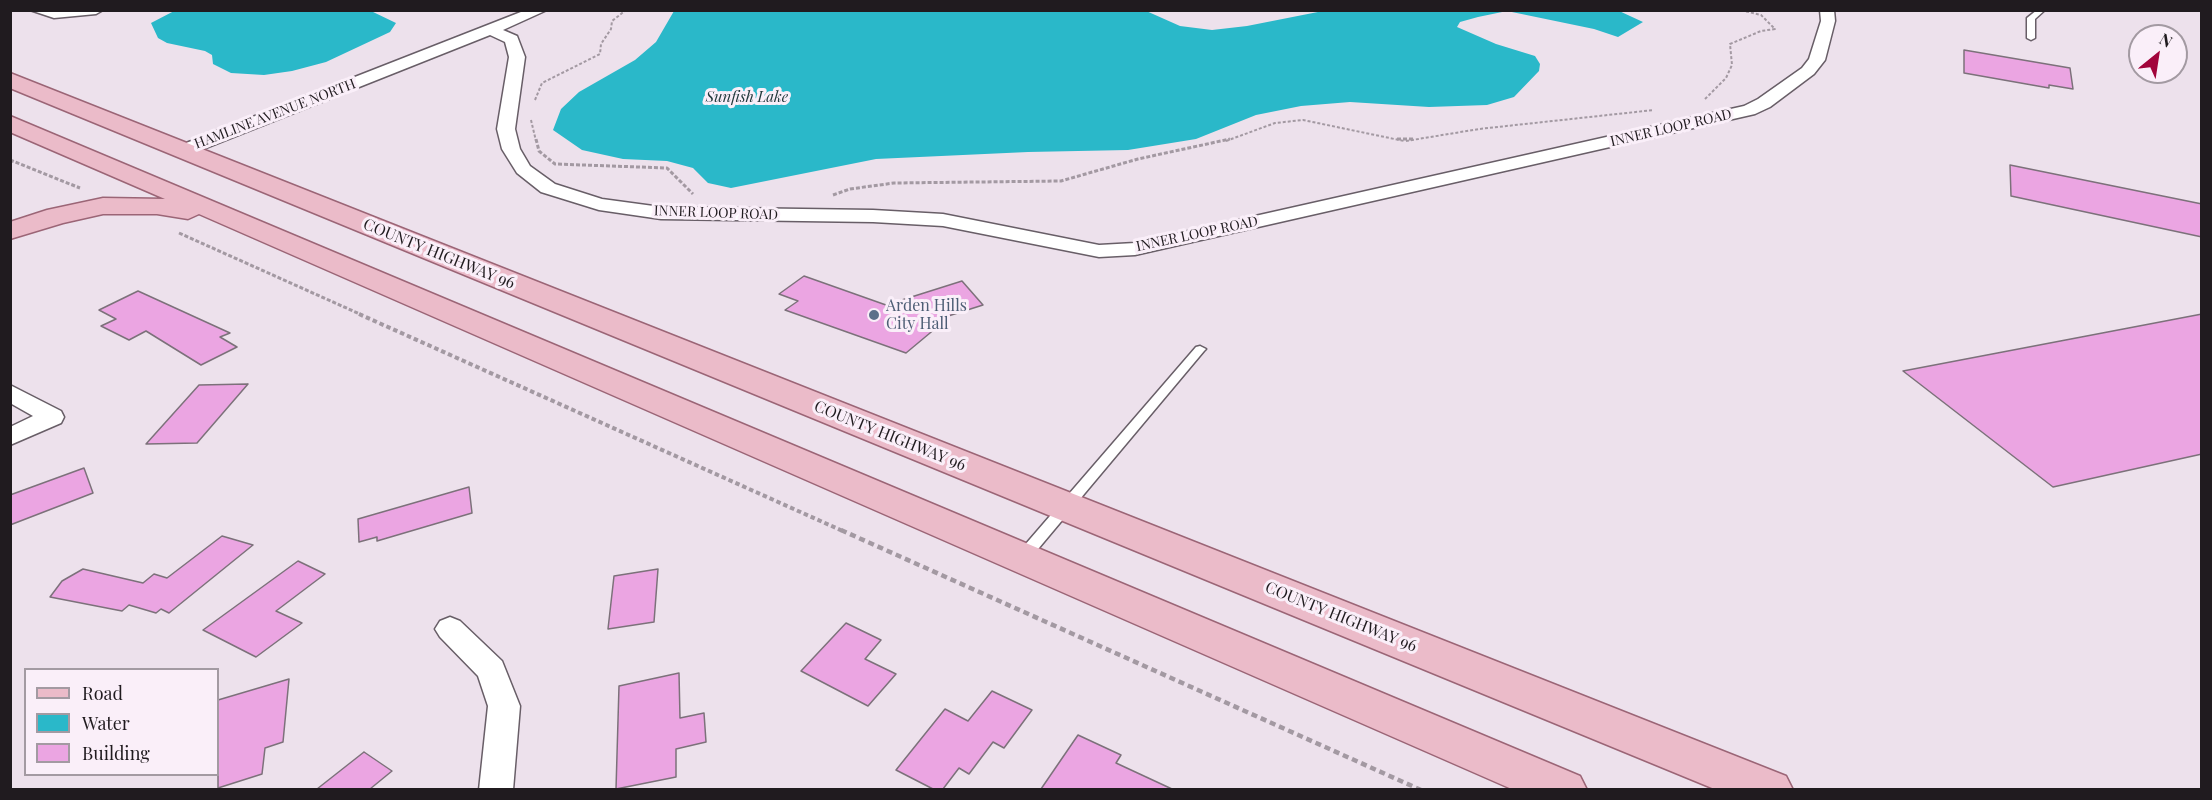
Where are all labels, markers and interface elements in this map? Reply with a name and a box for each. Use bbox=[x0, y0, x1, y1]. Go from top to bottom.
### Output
north arrow bbox=[2128, 24, 2188, 84]
text: N bbox=[2156, 28, 2177, 52]
street label: HAMLINE AVENUE NORTH bbox=[192, 75, 358, 153]
water label: Sunfish Lake bbox=[706, 88, 788, 106]
street label: INNER LOOP ROAD bbox=[1609, 106, 1733, 150]
street label: INNER LOOP ROAD bbox=[654, 202, 778, 224]
street label: INNER LOOP ROAD bbox=[1135, 213, 1259, 255]
street label: COUNTY HIGHWAY 96 bbox=[360, 215, 518, 293]
place label: Arden Hills City Hall bbox=[886, 296, 967, 334]
marker: Arden Hills City Hall bbox=[867, 308, 881, 322]
street label: COUNTY HIGHWAY 96 bbox=[811, 397, 969, 475]
street label: COUNTY HIGHWAY 96 bbox=[1262, 578, 1420, 656]
legend bbox=[24, 668, 219, 776]
text: Road bbox=[82, 681, 123, 705]
text: Water bbox=[82, 711, 130, 735]
text: Building bbox=[82, 741, 150, 765]

